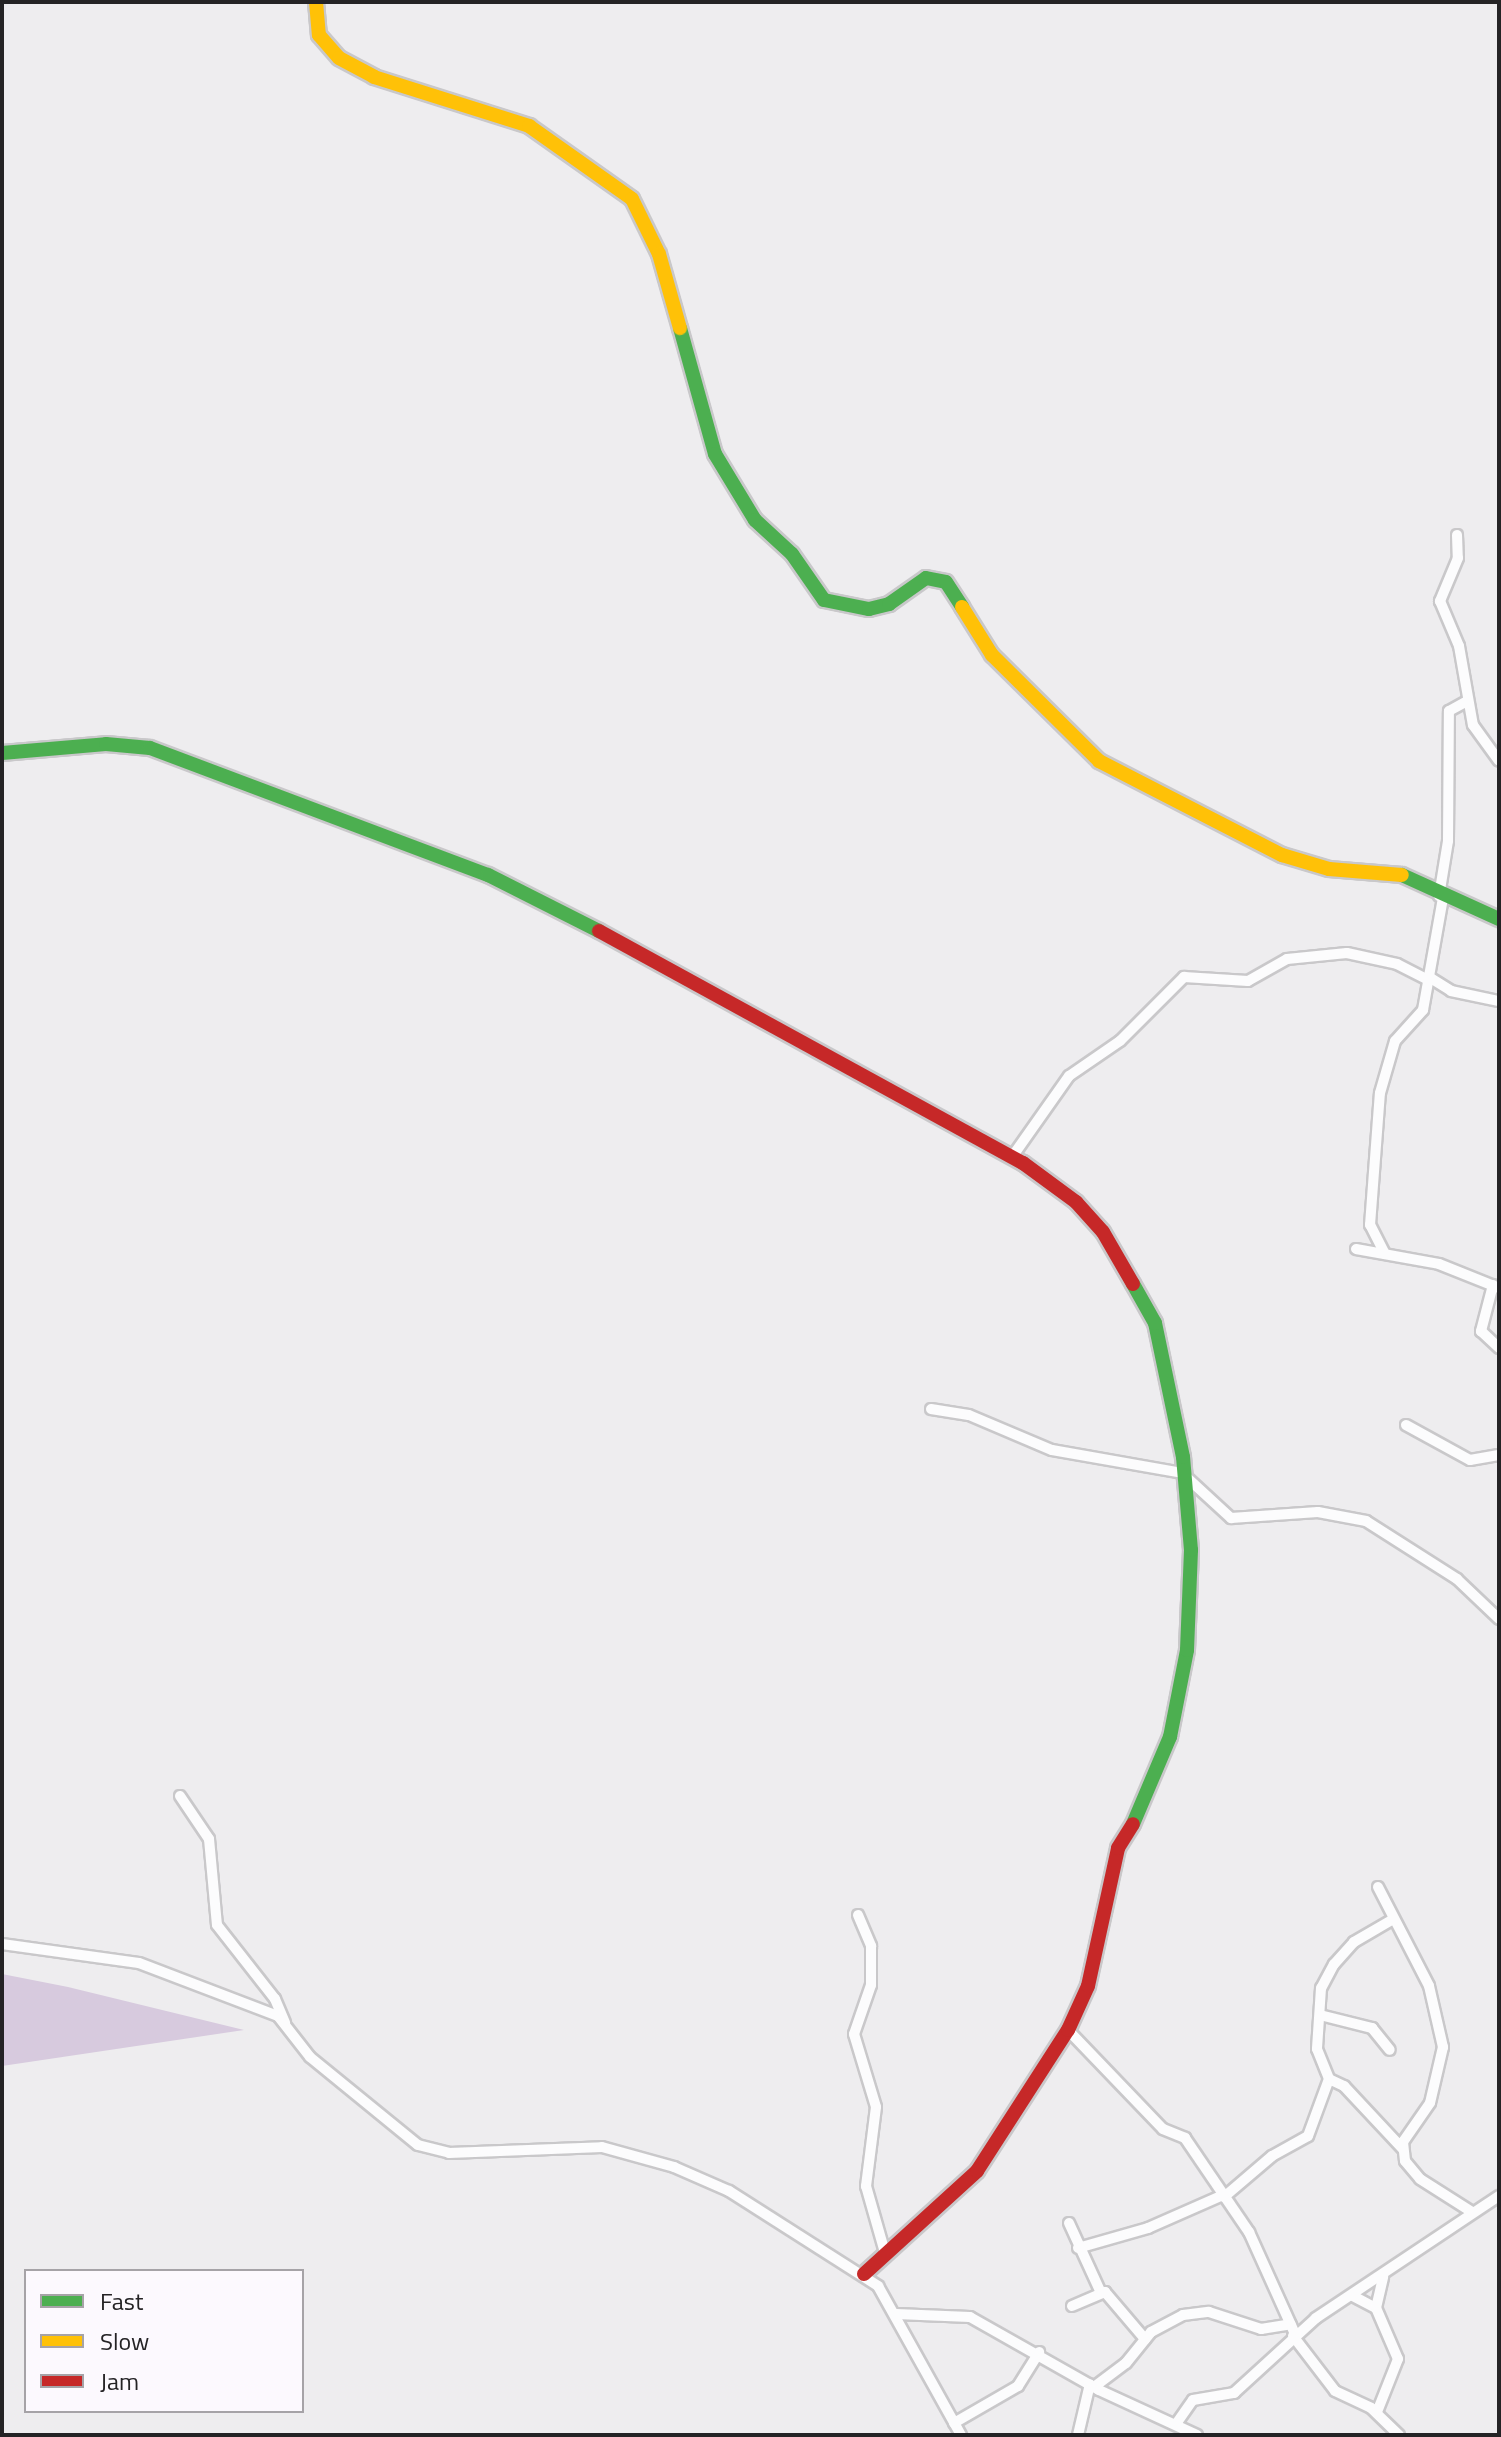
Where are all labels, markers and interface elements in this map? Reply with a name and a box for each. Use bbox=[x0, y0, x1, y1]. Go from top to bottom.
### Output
legend bbox=[24, 2269, 304, 2413]
text: Fast bbox=[100, 2283, 143, 2319]
text: Slow bbox=[100, 2323, 149, 2359]
text: Jam bbox=[100, 2363, 139, 2399]

